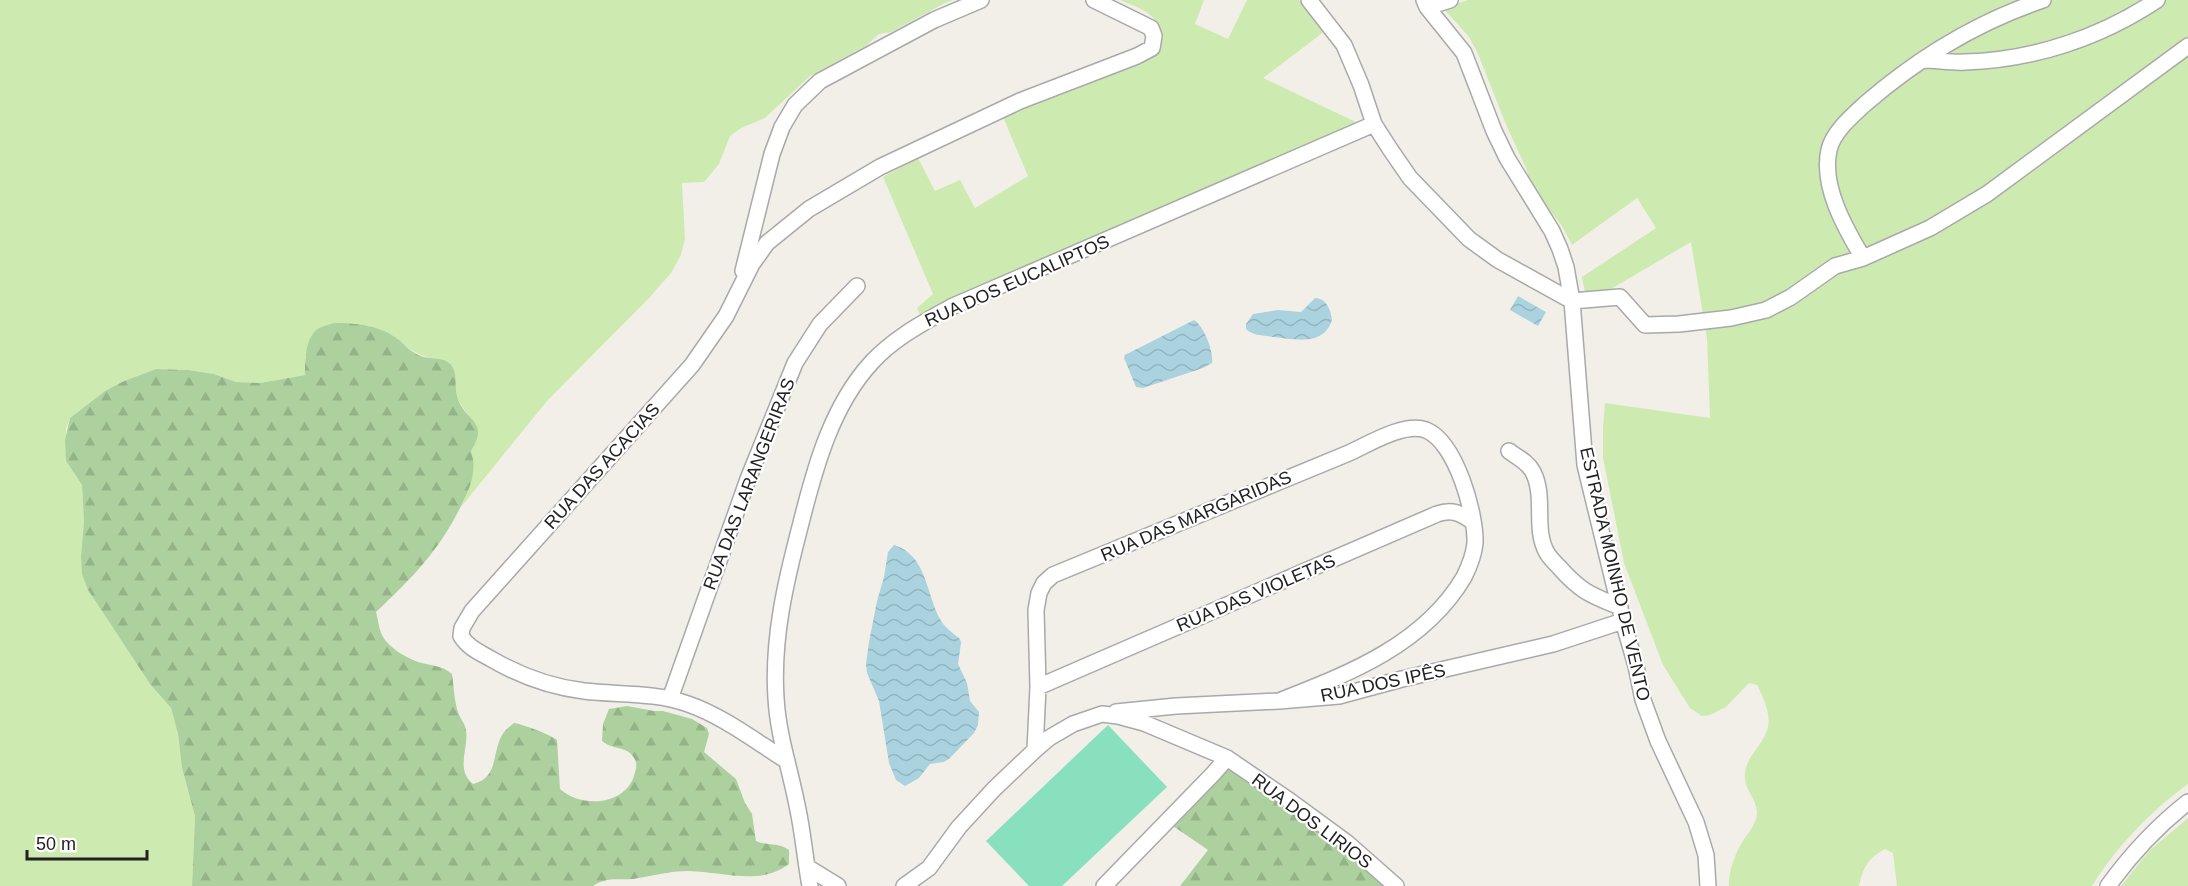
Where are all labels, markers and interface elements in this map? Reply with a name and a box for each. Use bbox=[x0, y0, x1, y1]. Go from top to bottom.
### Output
street label: RUA DOS EUCALIPTOS bbox=[922, 231, 1112, 331]
street label: RUA DAS LARANGERIRAS bbox=[699, 375, 799, 593]
street label: RUA DAS ACACIAS bbox=[540, 399, 664, 533]
street label: ESTRADA MOINHO DE VENTO bbox=[1576, 445, 1654, 703]
street label: RUA DAS MARGARIDAS bbox=[1098, 467, 1294, 565]
street label: RUA DAS VIOLETAS bbox=[1174, 550, 1338, 636]
street label: RUA DOS IPÊS bbox=[1319, 660, 1447, 706]
street label: RUA DOS LIRIOS bbox=[1248, 769, 1376, 873]
scale bar bbox=[27, 823, 147, 861]
text: 50 m bbox=[36, 834, 76, 854]

